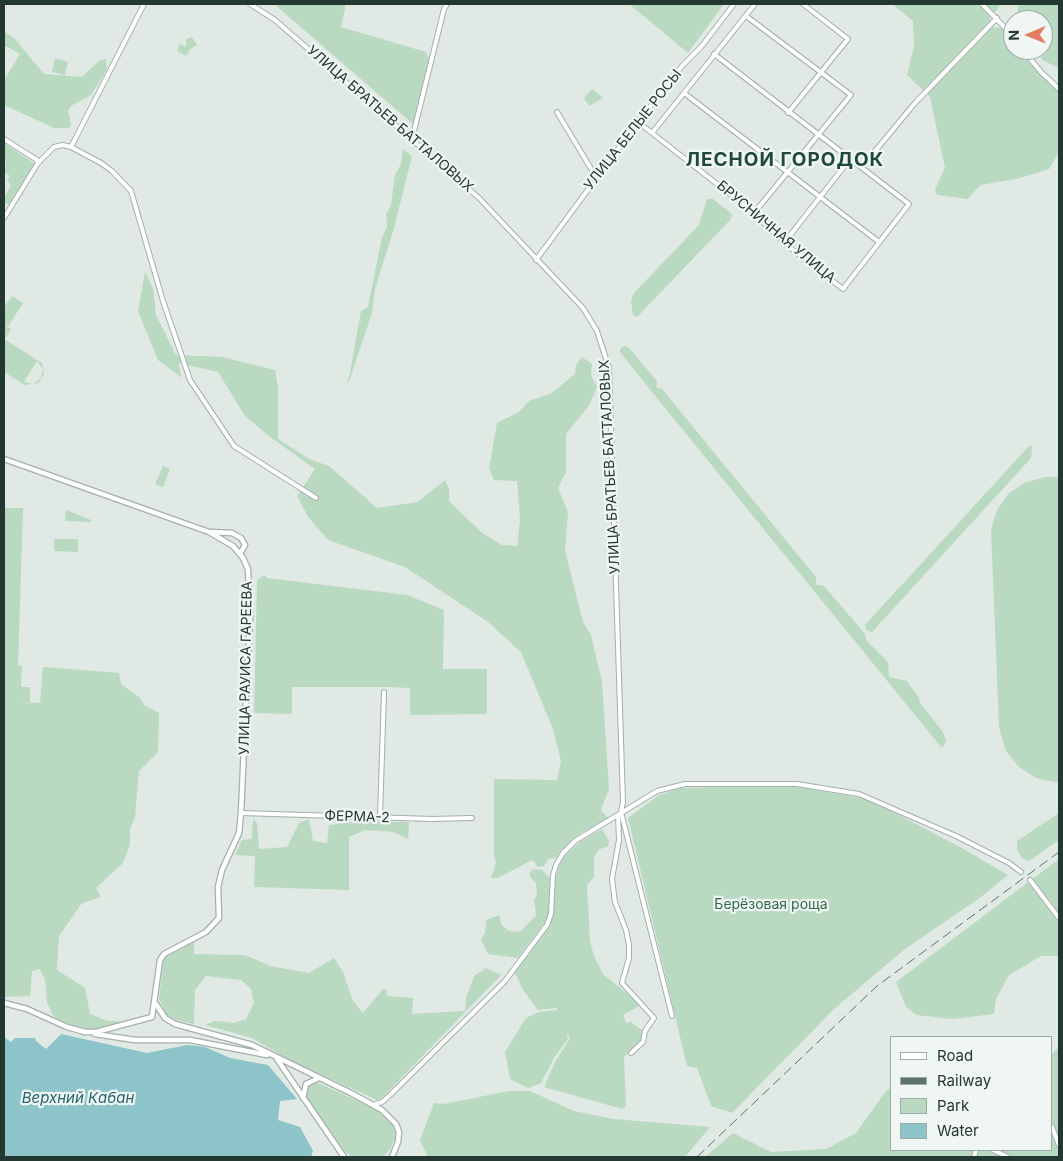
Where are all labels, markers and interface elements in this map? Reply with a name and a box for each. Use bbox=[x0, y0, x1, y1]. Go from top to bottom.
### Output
north arrow bbox=[1003, 10, 1053, 60]
text: N bbox=[1005, 30, 1022, 41]
street label: УЛИЦА БРАТЬЕВ БАТТАЛОВЫХ bbox=[303, 42, 477, 196]
street label: УЛИЦА БЕЛЫЕ РОСЫ bbox=[581, 66, 685, 194]
district label: ЛЕСНОЙ ГОРОДОК bbox=[684, 149, 886, 171]
street label: БРУСНИЧНАЯ УЛИЦА bbox=[713, 177, 839, 287]
street label: УЛИЦА БРАТЬЕВ БАТТАЛОВЫХ bbox=[596, 359, 624, 575]
street label: УЛИЦА РАУИСА ГАРЕЕВА bbox=[236, 581, 256, 755]
street label: ФЕРМА-2 bbox=[324, 807, 390, 827]
park label: Берёзовая роща bbox=[714, 897, 828, 913]
legend bbox=[890, 1036, 1053, 1151]
text: Road bbox=[937, 1046, 973, 1065]
text: Railway bbox=[937, 1071, 991, 1090]
water label: Верхний Кабан bbox=[22, 1089, 134, 1107]
text: Park bbox=[937, 1096, 969, 1115]
text: Water bbox=[937, 1121, 979, 1140]

